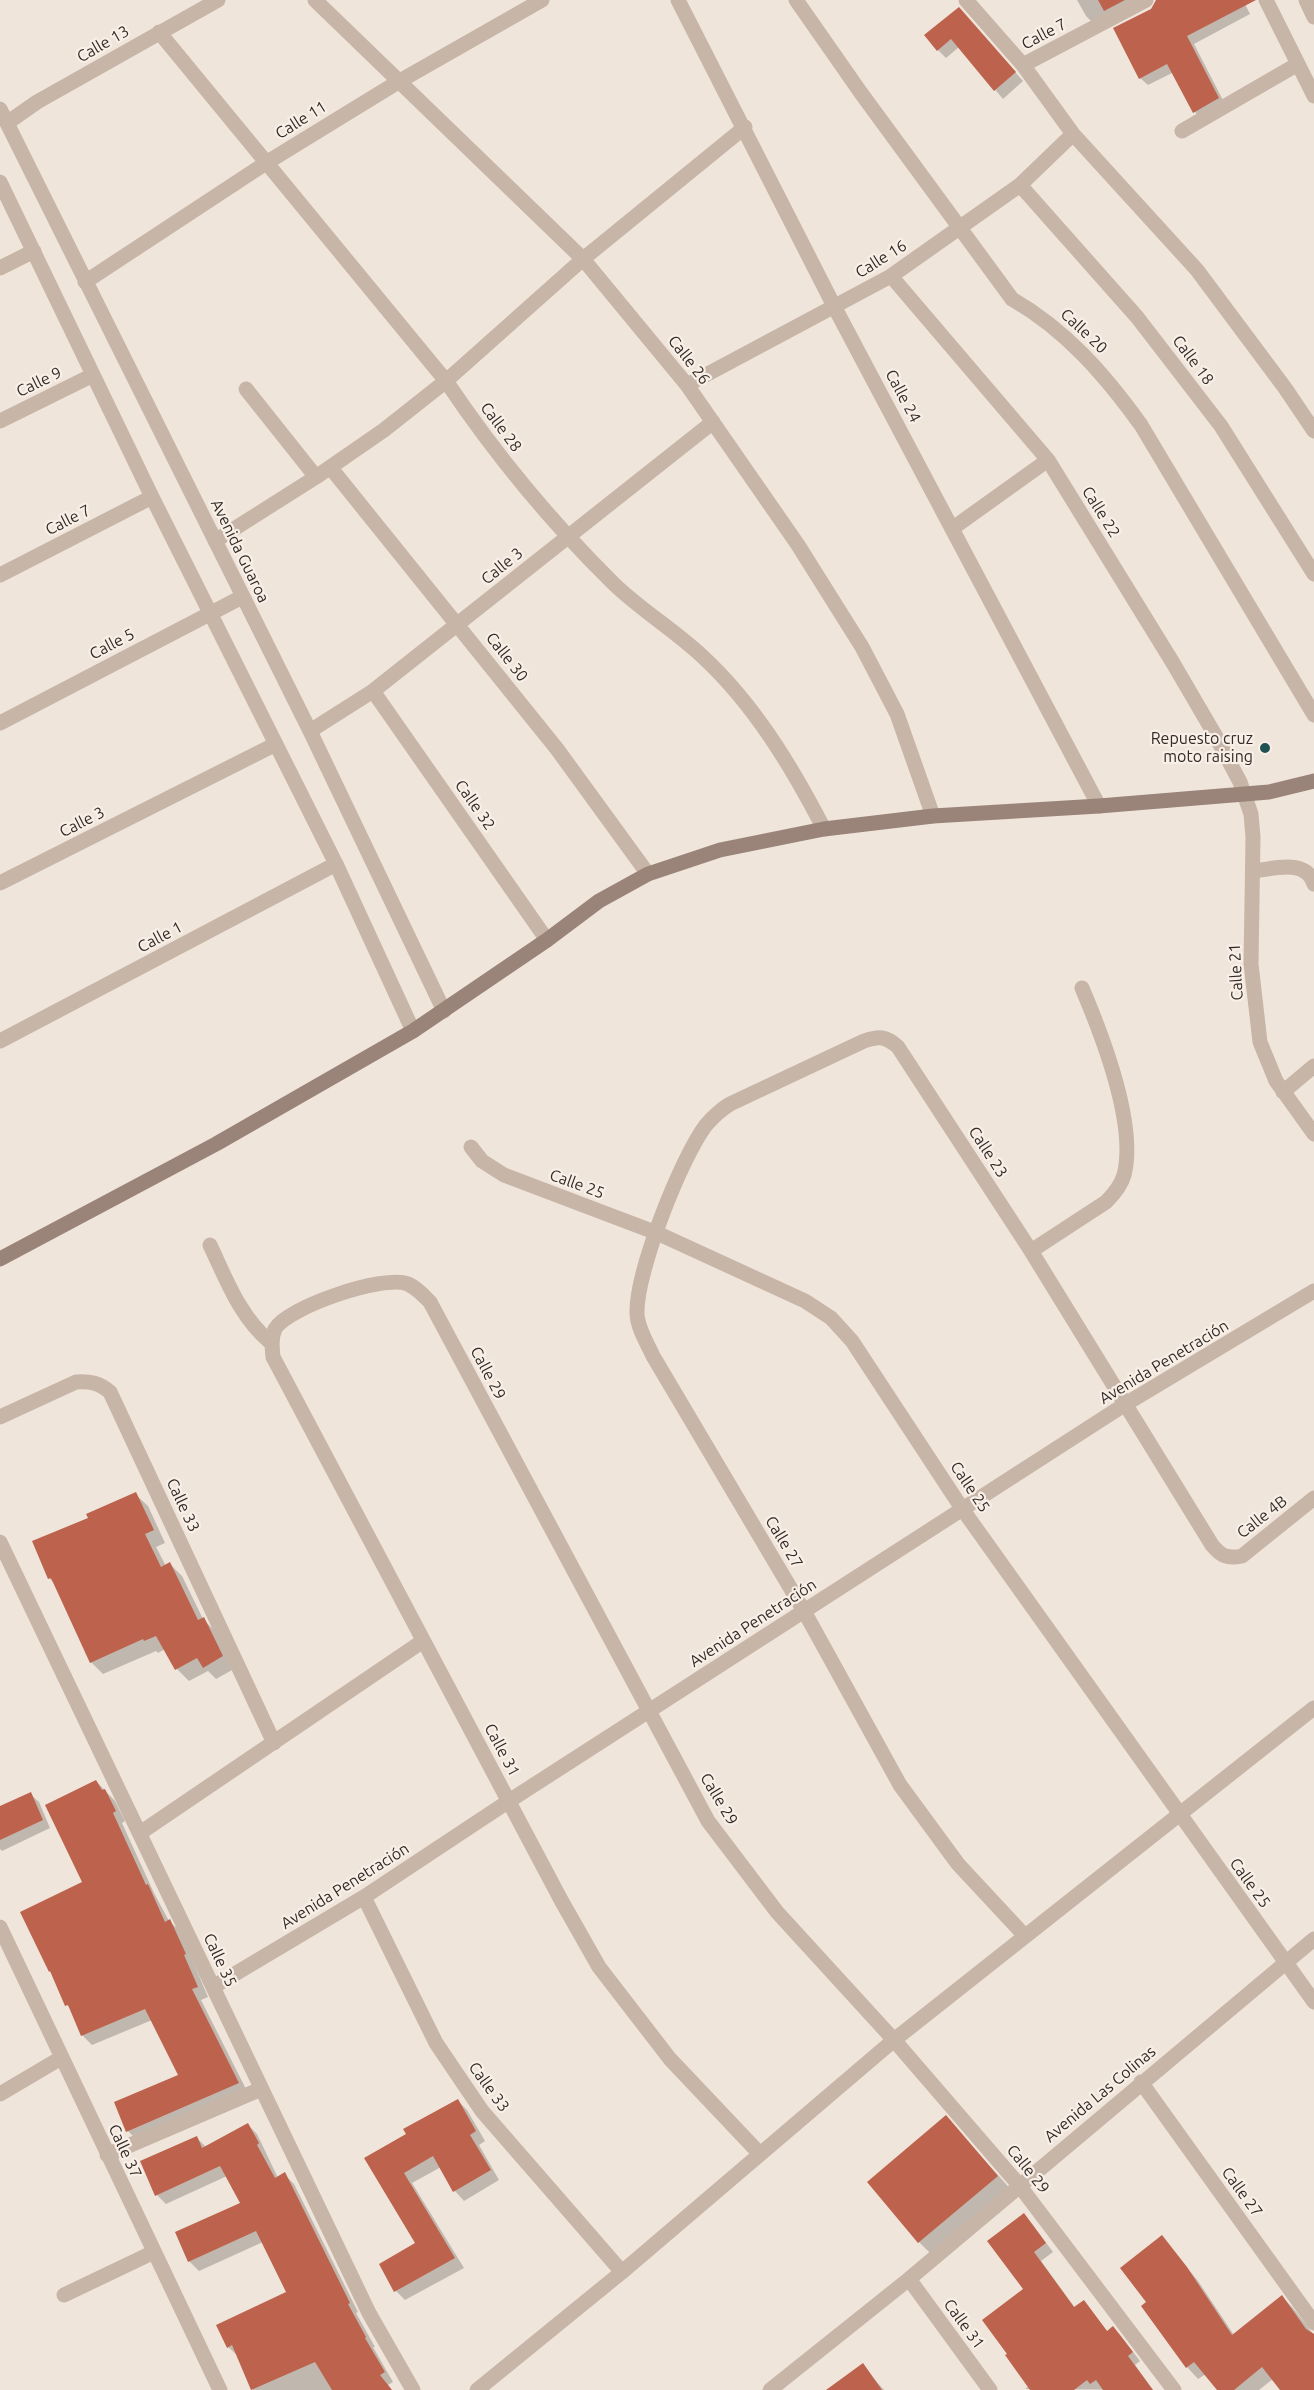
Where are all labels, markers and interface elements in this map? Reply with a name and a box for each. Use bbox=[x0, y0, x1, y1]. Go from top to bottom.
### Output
street label: Calle 7 bbox=[1018, 14, 1070, 54]
street label: Calle 13 bbox=[74, 21, 132, 67]
street label: Calle 11 bbox=[272, 97, 330, 143]
street label: Calle 16 bbox=[852, 236, 910, 282]
street label: Calle 20 bbox=[1057, 305, 1111, 357]
street label: Calle 18 bbox=[1168, 331, 1218, 389]
street label: Calle 26 bbox=[664, 332, 714, 388]
street label: Calle 9 bbox=[13, 363, 65, 401]
street label: Calle 24 bbox=[881, 366, 925, 426]
street label: Calle 28 bbox=[476, 398, 526, 456]
street label: Calle 22 bbox=[1078, 483, 1124, 541]
street label: Avenida Guaroa bbox=[207, 496, 273, 606]
street label: Calle 7 bbox=[42, 501, 94, 539]
street label: Calle 3 bbox=[477, 543, 527, 589]
street label: Calle 5 bbox=[86, 624, 138, 664]
street label: Calle 30 bbox=[482, 629, 532, 685]
place label: Repuesto cruz moto raising bbox=[1151, 729, 1253, 767]
marker: Repuesto cruz moto raising bbox=[1258, 741, 1272, 755]
street label: Calle 32 bbox=[451, 776, 499, 834]
street label: Calle 3 bbox=[56, 803, 108, 841]
street label: Calle 1 bbox=[134, 917, 186, 957]
street label: Calle 21 bbox=[1225, 943, 1247, 1001]
street label: Calle 23 bbox=[964, 1123, 1012, 1181]
street label: Calle 25 bbox=[547, 1165, 607, 1203]
street label: Avenida Penetración bbox=[1096, 1316, 1232, 1408]
street label: Calle 29 bbox=[466, 1343, 510, 1403]
street label: Calle 25 bbox=[946, 1458, 994, 1516]
street label: Calle 33 bbox=[162, 1475, 204, 1535]
street label: Calle 4B bbox=[1233, 1492, 1291, 1542]
street label: Calle 27 bbox=[761, 1513, 807, 1571]
street label: Avenida Penetración bbox=[686, 1575, 820, 1671]
street label: Calle 31 bbox=[480, 1720, 524, 1780]
street label: Calle 29 bbox=[696, 1770, 742, 1828]
street label: Avenida Penetración bbox=[277, 1839, 413, 1933]
street label: Calle 25 bbox=[1225, 1854, 1275, 1912]
street label: Calle 35 bbox=[199, 1930, 241, 1990]
street label: Avenida Las Colinas bbox=[1040, 2042, 1160, 2146]
street label: Calle 33 bbox=[464, 2058, 514, 2116]
street label: Calle 37 bbox=[104, 2121, 146, 2181]
street label: Calle 29 bbox=[1003, 2141, 1053, 2197]
street label: Calle 27 bbox=[1217, 2163, 1267, 2221]
street label: Calle 31 bbox=[939, 2295, 989, 2353]

